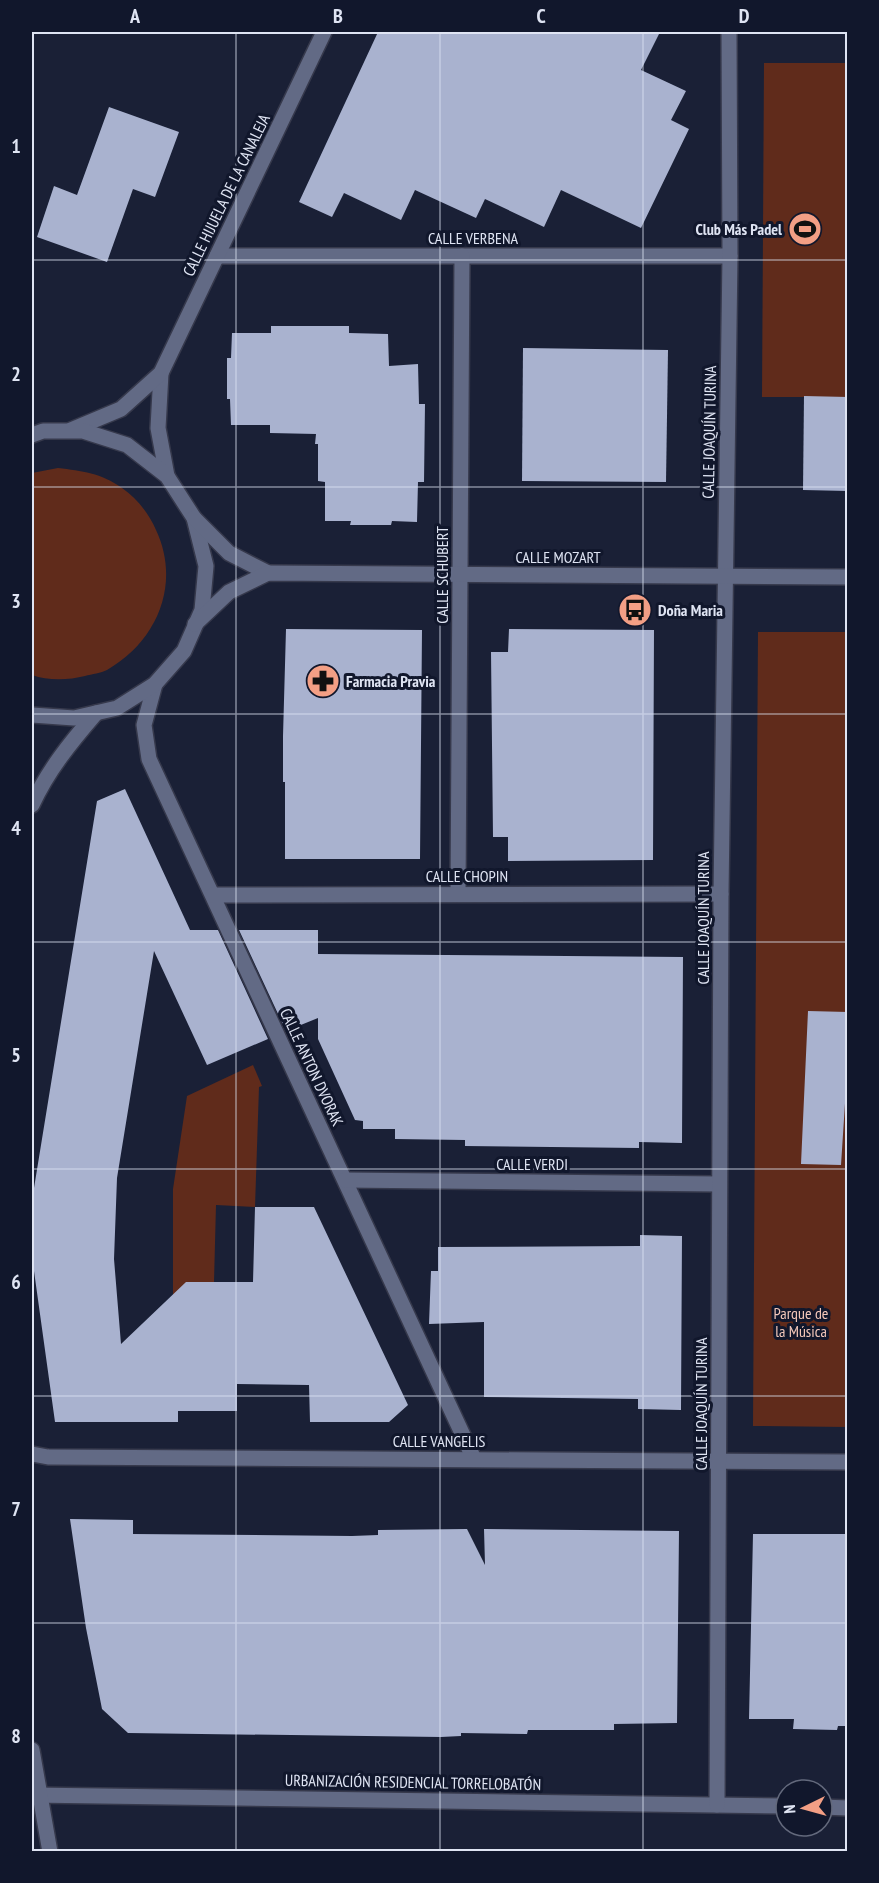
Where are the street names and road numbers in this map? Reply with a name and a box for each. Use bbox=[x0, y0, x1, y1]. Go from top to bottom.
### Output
street label: CALLE HIJUELA DE LA CANALEJA bbox=[178, 110, 274, 279]
street label: CALLE VERBENA bbox=[428, 228, 519, 248]
street label: CALLE JOAQUÍN TURINA bbox=[698, 365, 720, 499]
street label: CALLE SCHUBERT bbox=[432, 526, 452, 624]
street label: CALLE MOZART bbox=[515, 547, 601, 567]
street label: CALLE JOAQUÍN TURINA bbox=[693, 851, 713, 985]
street label: CALLE CHOPIN bbox=[426, 866, 508, 886]
street label: CALLE ANTON DVORAK bbox=[276, 1005, 348, 1129]
street label: CALLE VERDI bbox=[496, 1154, 568, 1174]
street label: CALLE JOAQUÍN TURINA bbox=[691, 1337, 711, 1471]
street label: CALLE VANGELIS bbox=[393, 1431, 485, 1451]
street label: URBANIZACIÓN RESIDENCIAL TORRELOBATÓN bbox=[285, 1770, 541, 1794]

